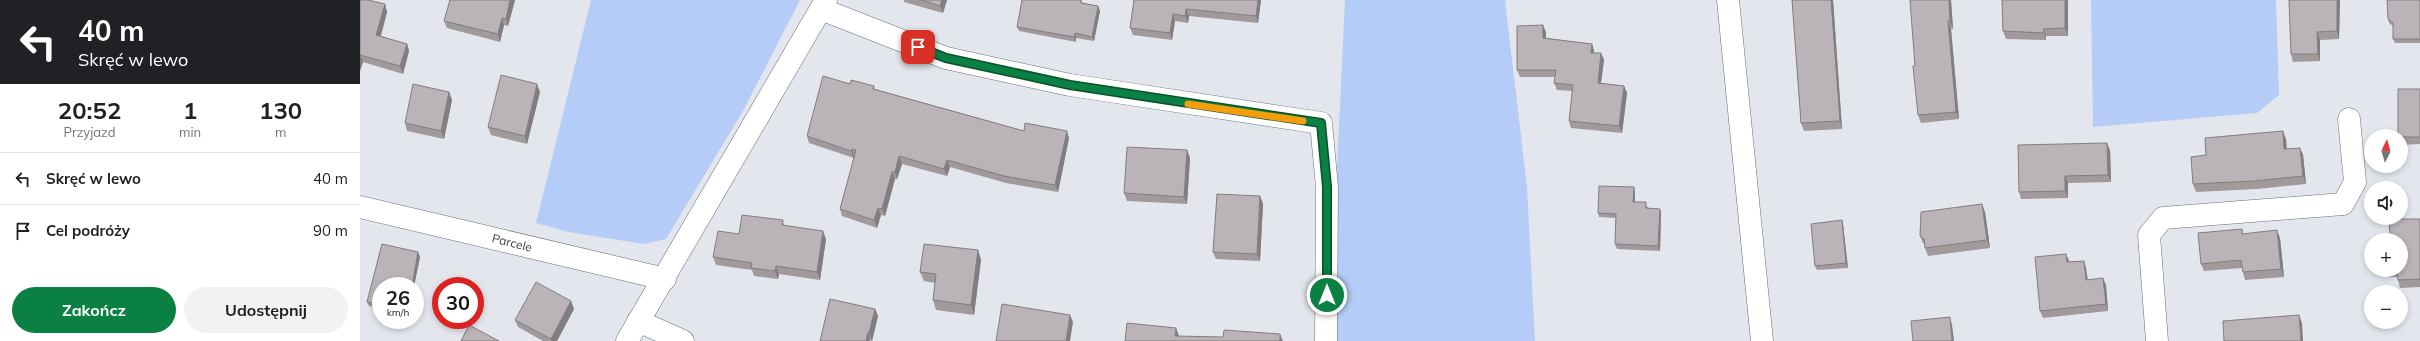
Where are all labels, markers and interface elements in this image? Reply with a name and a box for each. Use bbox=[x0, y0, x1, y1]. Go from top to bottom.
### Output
text: 40 m bbox=[78, 13, 144, 48]
icon: left bbox=[12, 16, 64, 68]
pin bbox=[901, 30, 935, 64]
icon: arrive bbox=[907, 36, 929, 58]
text: Skręć w lewo bbox=[78, 48, 188, 71]
text: 20:52 bbox=[58, 95, 121, 125]
text: 1 bbox=[183, 95, 197, 125]
text: 130 bbox=[259, 95, 302, 125]
text: Przyjazd bbox=[64, 124, 116, 140]
text: min bbox=[179, 124, 201, 140]
text: m bbox=[275, 124, 286, 140]
north arrow bbox=[2364, 129, 2408, 173]
map controls bbox=[2364, 129, 2408, 329]
icon: left bbox=[12, 168, 34, 190]
text: Skręć w lewo bbox=[46, 169, 141, 188]
text: 40 m bbox=[313, 169, 348, 188]
button: sound bbox=[2364, 181, 2408, 225]
icon: arrive bbox=[12, 220, 34, 242]
text: Cel podróży bbox=[46, 221, 130, 240]
text: 90 m bbox=[313, 221, 348, 240]
street label: Parcele bbox=[491, 230, 534, 255]
button: + bbox=[2364, 233, 2408, 277]
position arrow bbox=[1306, 274, 1348, 316]
speed limit sign: 30 bbox=[432, 277, 484, 329]
text: 26 bbox=[386, 285, 410, 310]
button: − bbox=[2364, 285, 2408, 329]
button: Zakończ bbox=[12, 287, 176, 333]
button: Udostępnij bbox=[184, 287, 348, 333]
text: km/h bbox=[387, 306, 409, 319]

